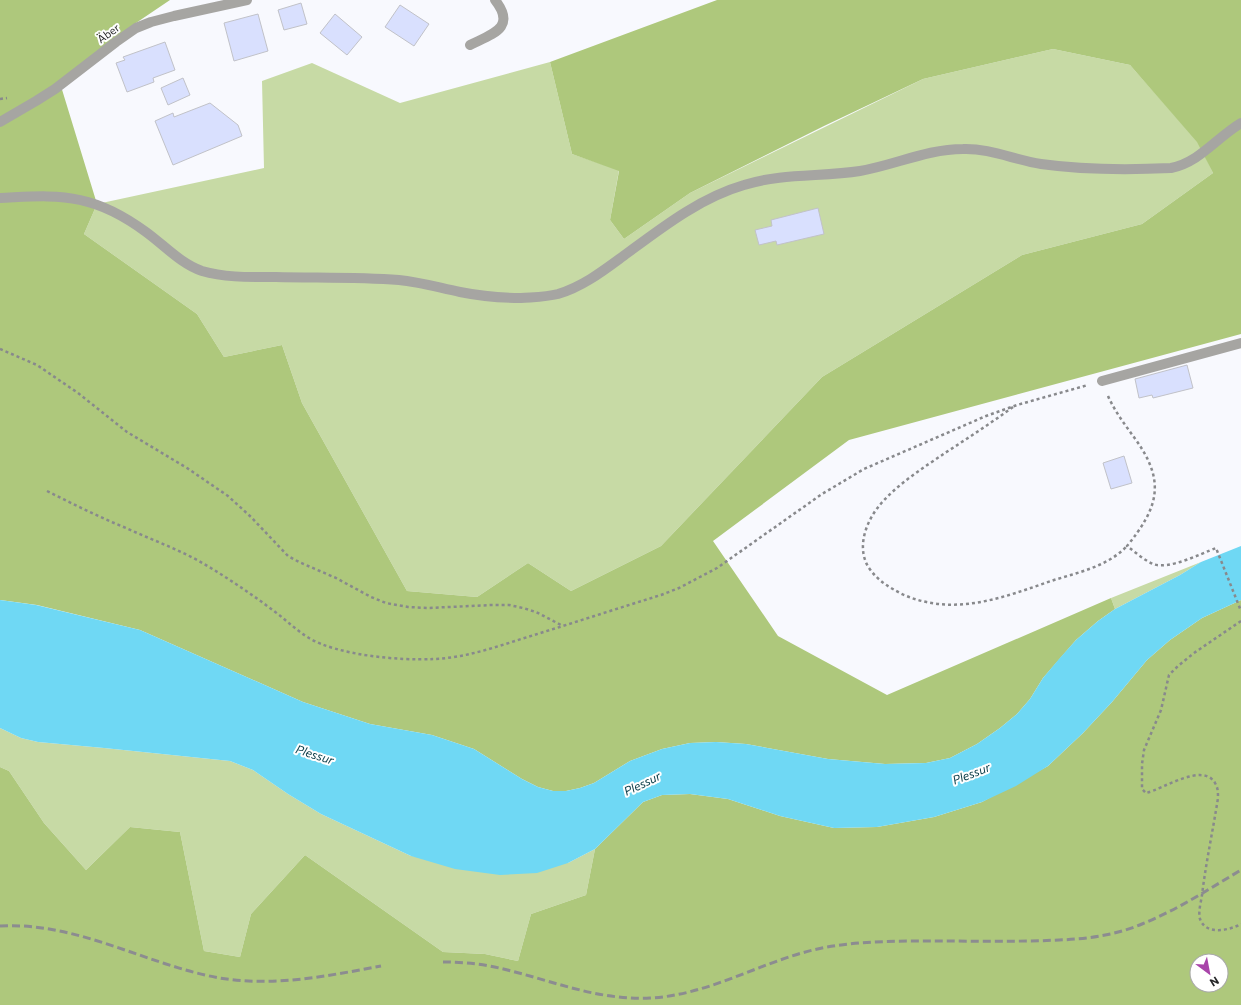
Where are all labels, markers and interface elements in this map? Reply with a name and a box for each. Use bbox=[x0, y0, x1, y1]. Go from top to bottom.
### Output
street label: Äber bbox=[94, 19, 122, 45]
water label: Plessur bbox=[294, 741, 337, 767]
water label: Plessur bbox=[950, 759, 993, 787]
water label: Plessur bbox=[621, 768, 664, 798]
north arrow bbox=[1189, 953, 1229, 993]
text: N bbox=[1208, 974, 1222, 990]

